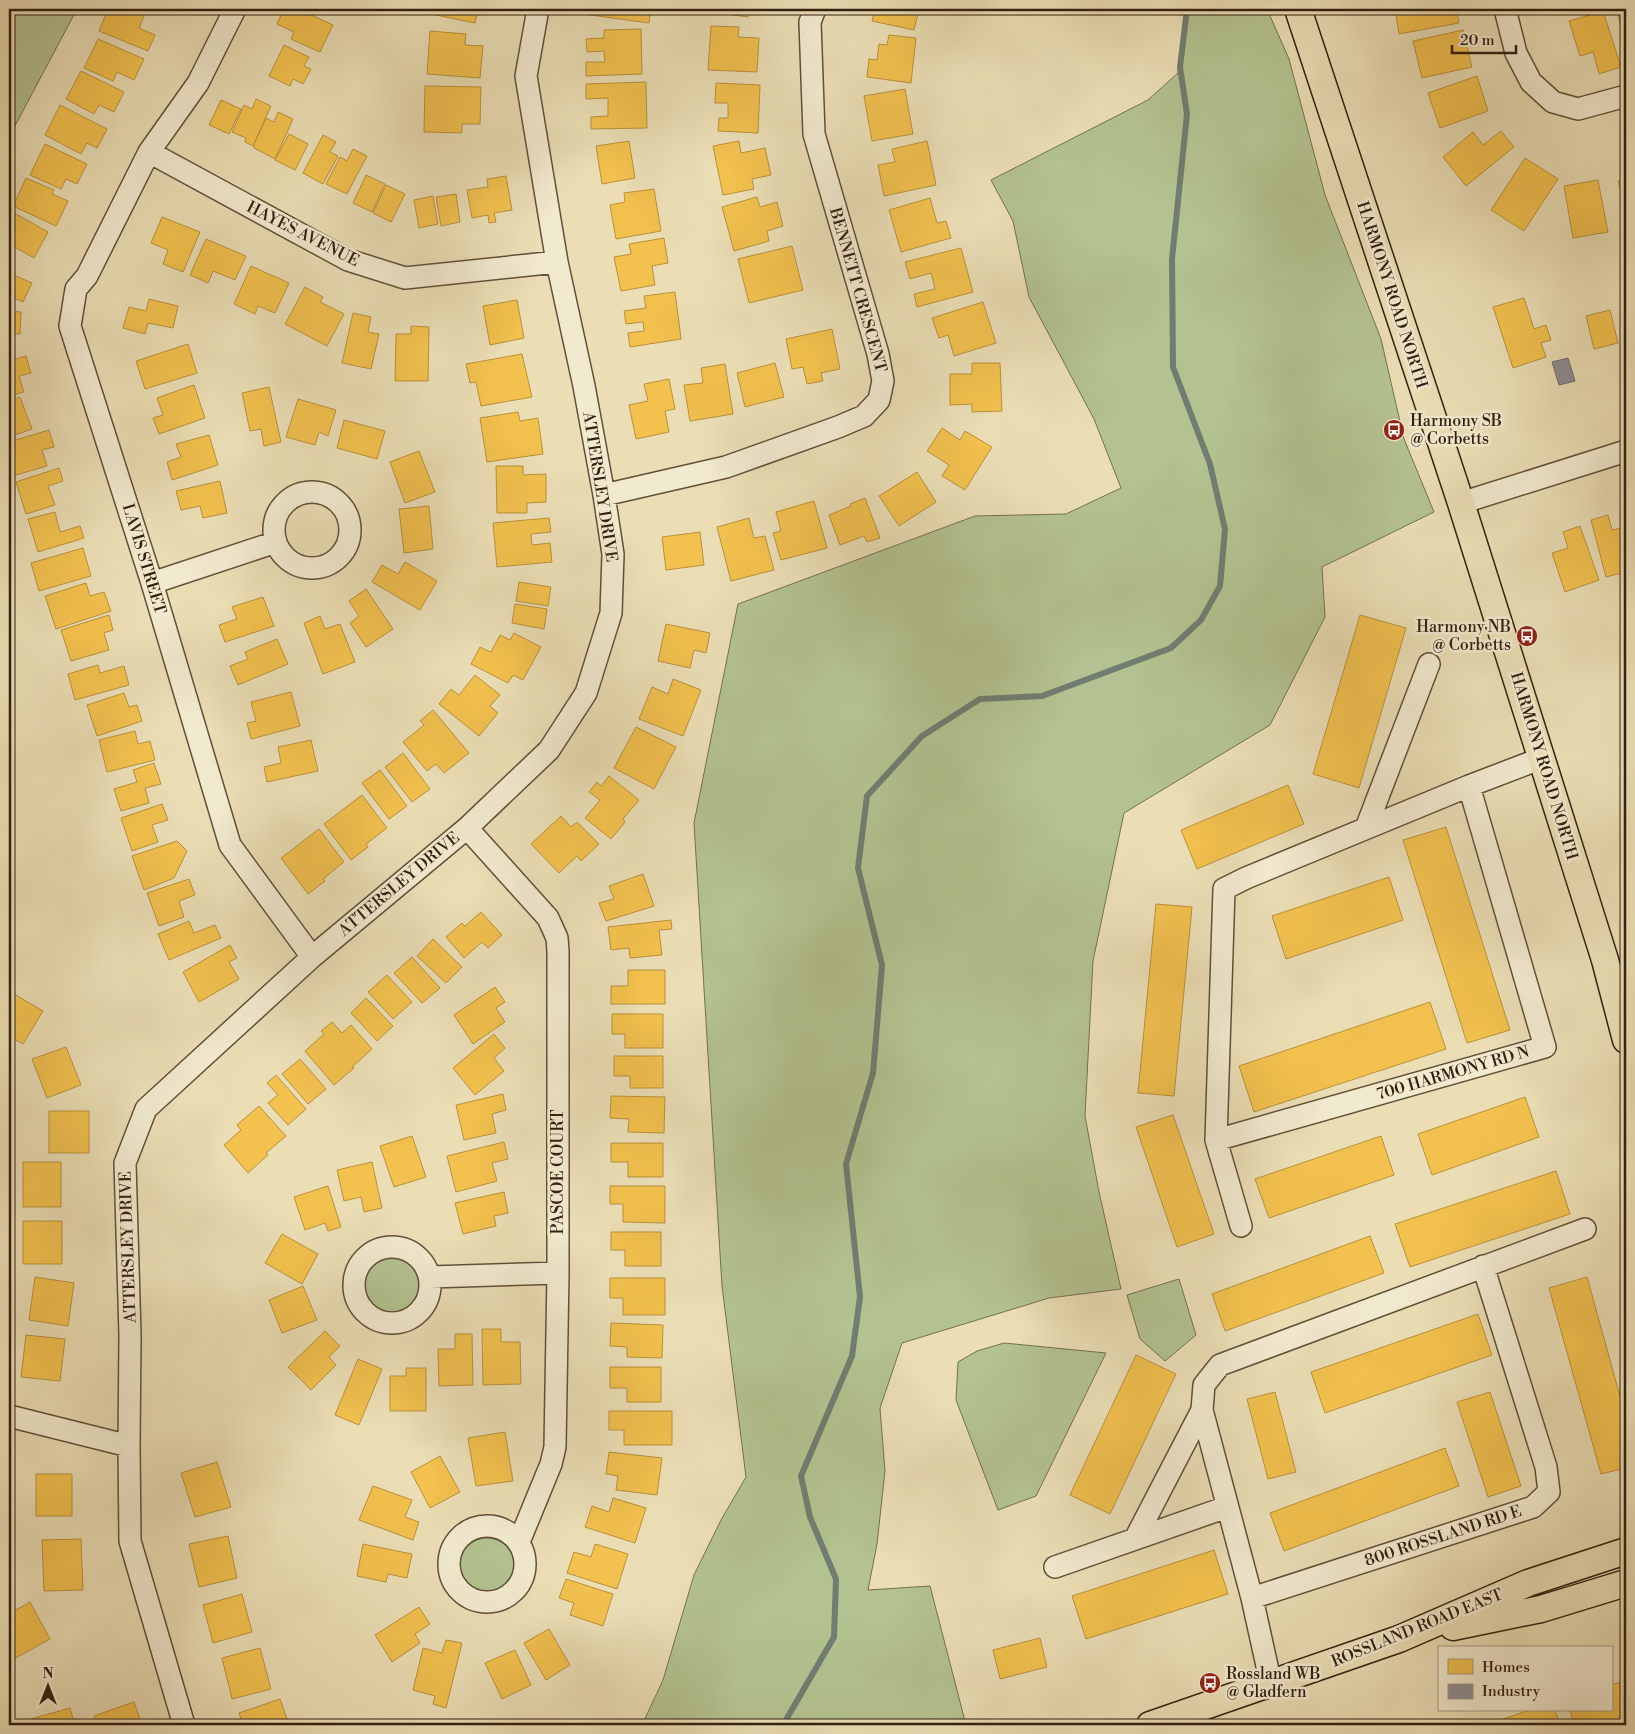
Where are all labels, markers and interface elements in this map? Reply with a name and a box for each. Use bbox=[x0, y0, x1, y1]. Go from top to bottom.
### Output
scale bar bbox=[1452, 22, 1516, 54]
text: 20 m bbox=[1460, 31, 1495, 50]
street label: HAYES AVENUE bbox=[243, 197, 363, 271]
street label: HARMONY ROAD NORTH bbox=[1352, 199, 1432, 391]
street label: BENNETT CRESCENT bbox=[825, 204, 891, 375]
street label: ATTERSLEY DRIVE bbox=[578, 409, 622, 564]
place label: Harmony SB @ Corbetts bbox=[1410, 411, 1502, 449]
bus stop icon: Harmony SB @ Corbetts bbox=[1382, 418, 1406, 442]
street label: LAVIS STREET bbox=[118, 501, 170, 617]
place label: Harmony NB @ Corbetts bbox=[1416, 617, 1511, 655]
bus stop icon: Harmony NB @ Corbetts bbox=[1515, 624, 1539, 648]
street label: HARMONY ROAD NORTH bbox=[1506, 670, 1582, 863]
street label: ATTERSLEY DRIVE bbox=[334, 828, 464, 941]
street label: 700 HARMONY RD N bbox=[1374, 1042, 1532, 1104]
street label: PASCOE COURT bbox=[548, 1110, 568, 1235]
street label: ATTERSLEY DRIVE bbox=[115, 1171, 141, 1324]
street label: 800 ROSSLAND RD E bbox=[1362, 1501, 1524, 1571]
street label: ROSSLAND ROAD EAST bbox=[1328, 1584, 1506, 1672]
legend bbox=[1438, 1646, 1612, 1712]
text: Homes bbox=[1482, 1658, 1530, 1677]
north arrow bbox=[22, 1662, 72, 1712]
place label: Rossland WB @ Gladfern bbox=[1226, 1664, 1320, 1702]
text: N bbox=[42, 1665, 54, 1683]
bus stop icon: Rossland WB @ Gladfern bbox=[1198, 1671, 1222, 1695]
text: Industry bbox=[1482, 1682, 1541, 1701]

